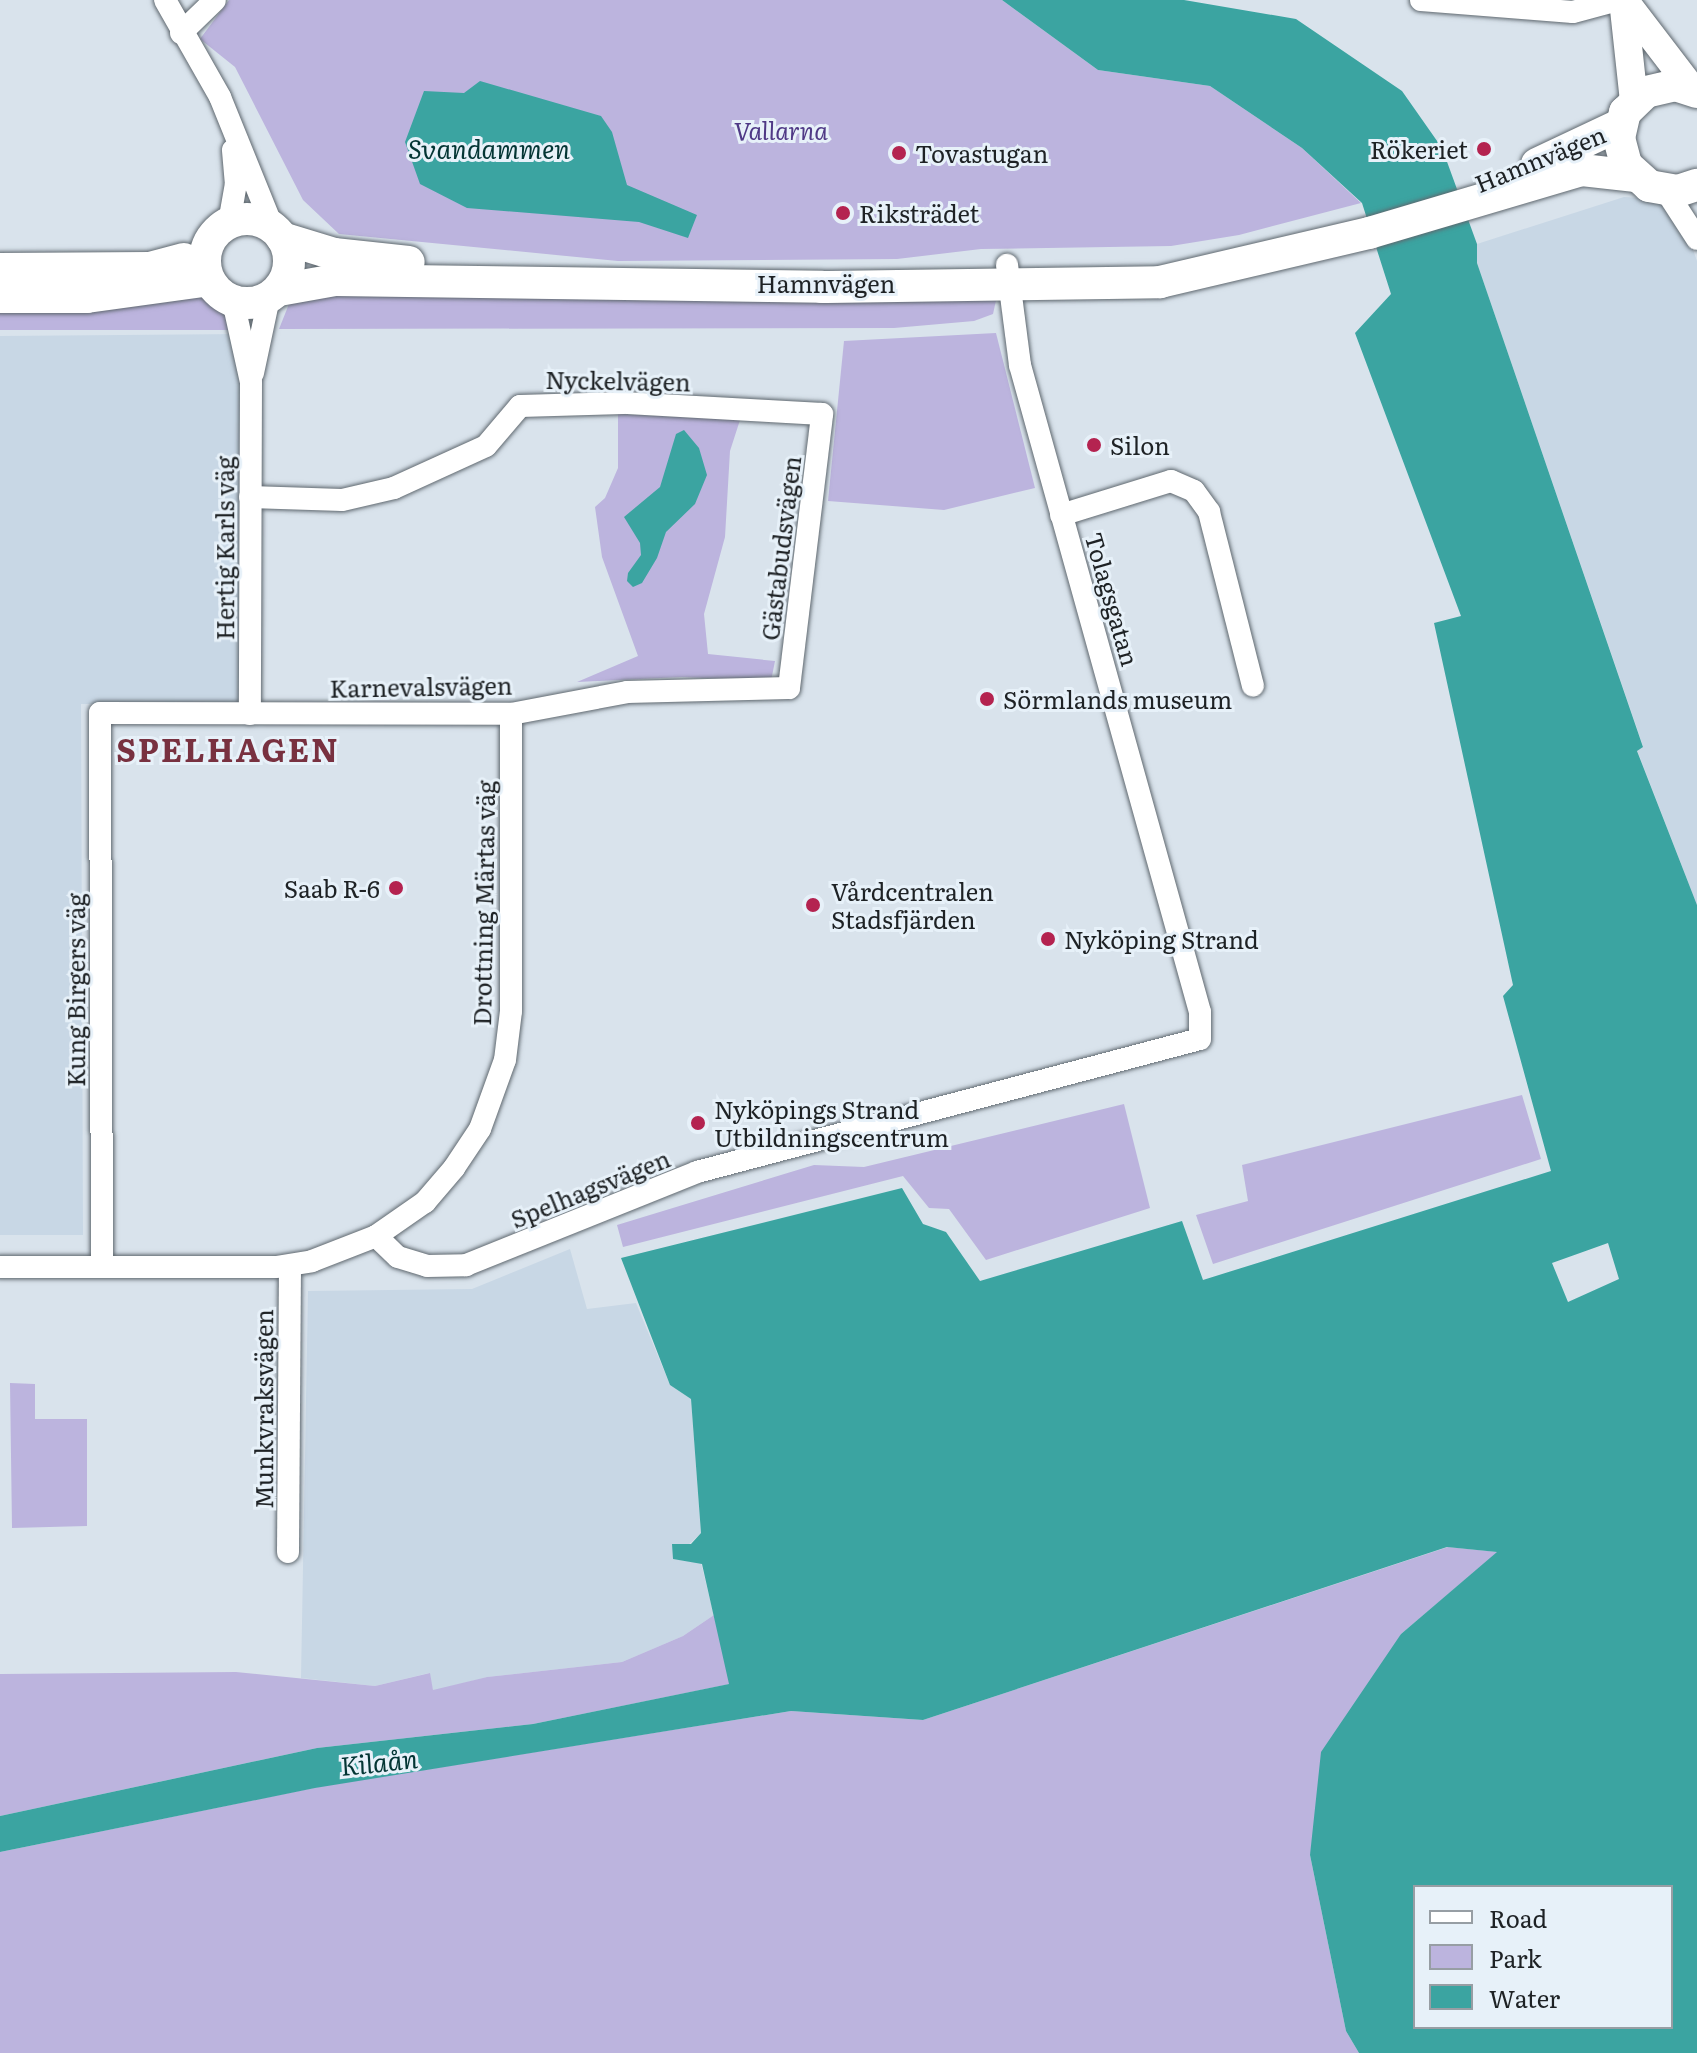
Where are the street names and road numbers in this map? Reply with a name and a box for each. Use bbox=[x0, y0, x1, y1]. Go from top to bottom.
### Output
street label: Hamnvägen bbox=[1470, 119, 1610, 197]
street label: Hamnvägen bbox=[757, 269, 895, 297]
street label: Nyckelvägen bbox=[545, 364, 691, 396]
street label: Gästabudsvägen bbox=[754, 454, 806, 642]
street label: Hertig Karls väg bbox=[210, 456, 238, 640]
street label: Tolagsgatan bbox=[1080, 529, 1146, 669]
street label: Karnevalsvägen bbox=[329, 670, 513, 702]
street label: Drottning Märtas väg bbox=[466, 780, 500, 1026]
street label: Kung Birgers väg bbox=[61, 893, 89, 1087]
street label: Spelhagsvägen bbox=[506, 1143, 674, 1233]
street label: Munkvraksvägen bbox=[249, 1309, 277, 1509]

